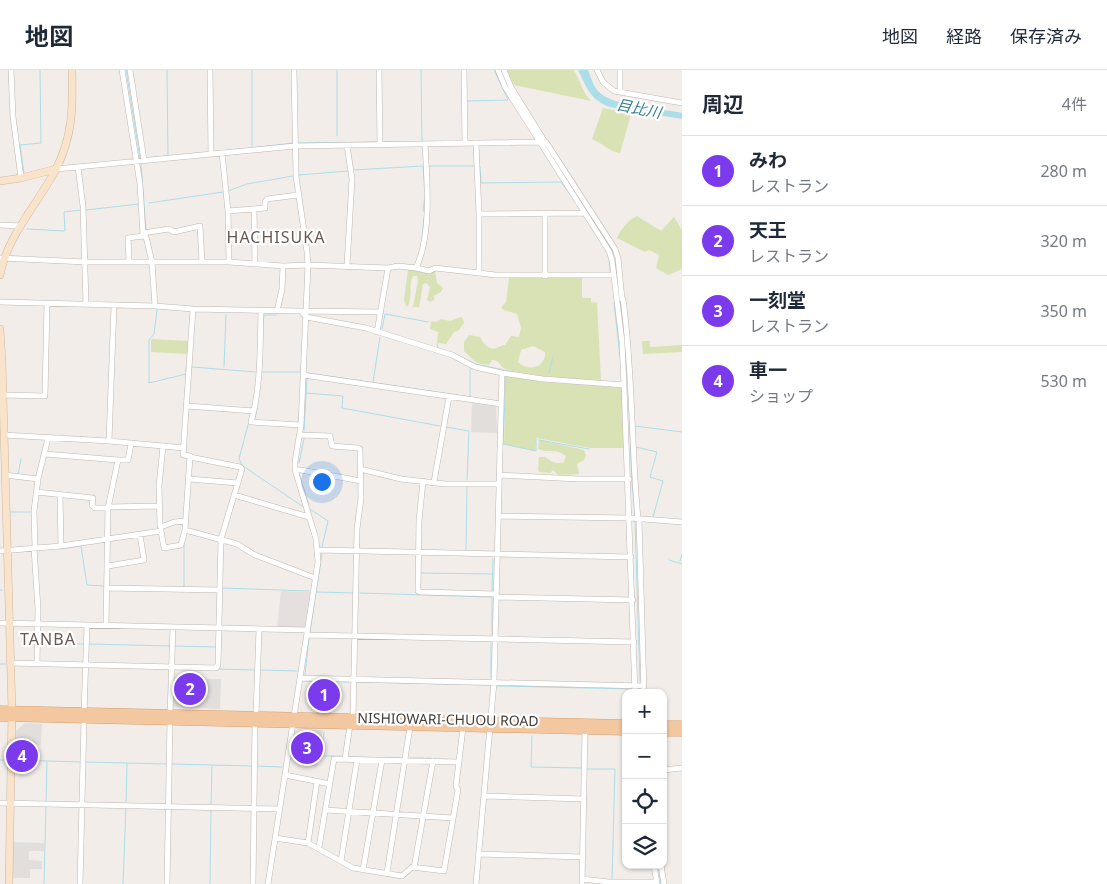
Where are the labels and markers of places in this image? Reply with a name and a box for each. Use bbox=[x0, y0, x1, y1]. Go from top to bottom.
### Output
pin: 2 bbox=[174, 670, 206, 708]
pin: 1 bbox=[308, 676, 340, 714]
pin: 3 bbox=[291, 729, 323, 767]
pin: 4 bbox=[6, 737, 38, 775]

